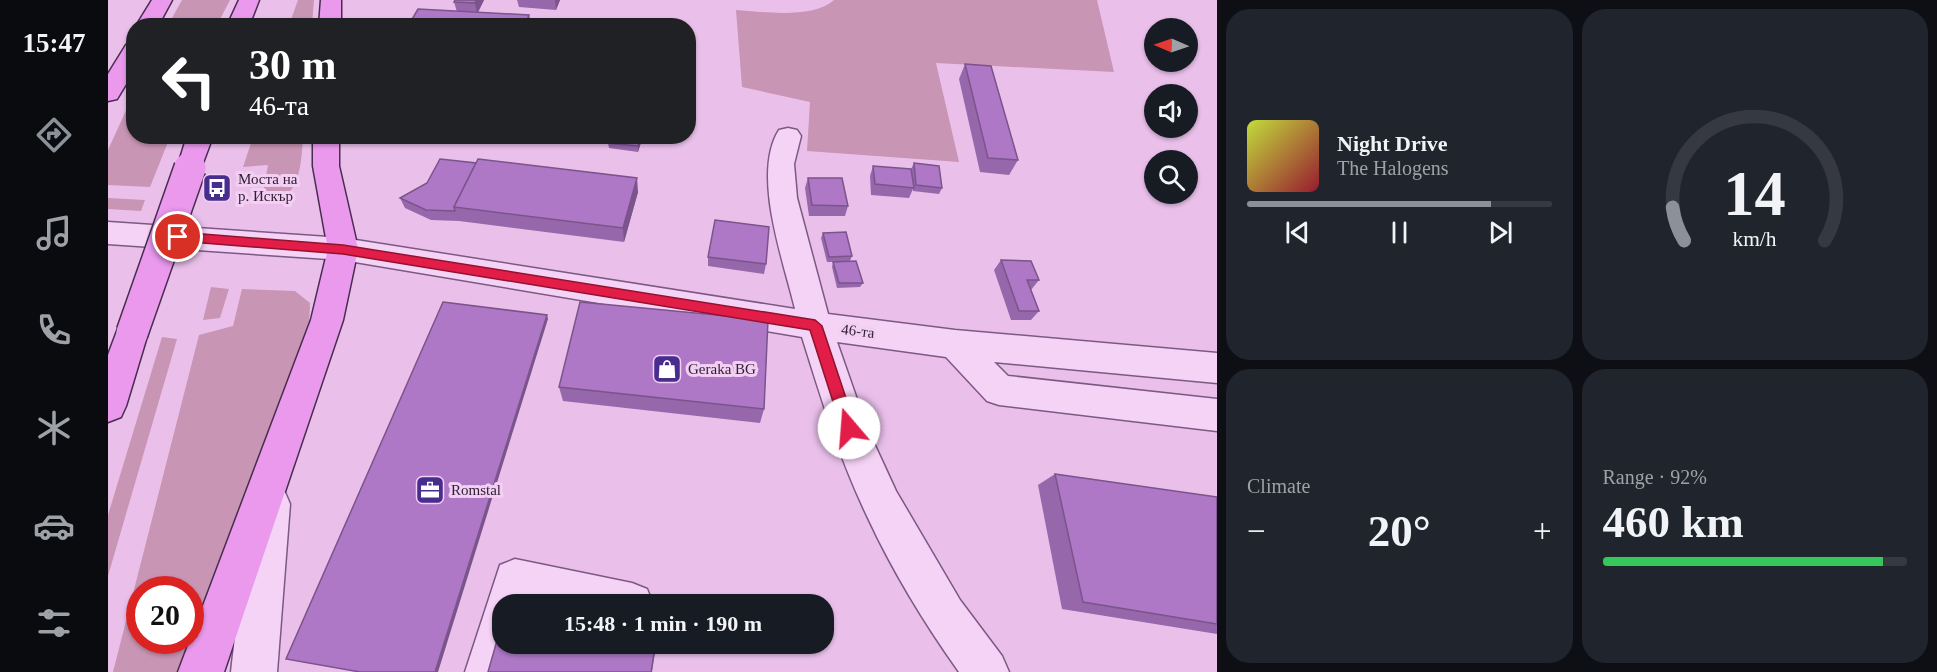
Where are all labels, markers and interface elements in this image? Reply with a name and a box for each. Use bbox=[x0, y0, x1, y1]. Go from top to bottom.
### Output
north arrow bbox=[1144, 18, 1198, 72]
map controls bbox=[1144, 18, 1198, 204]
text: 15:47 bbox=[23, 28, 86, 58]
icon: left bbox=[150, 42, 228, 120]
text: 30 m bbox=[249, 42, 337, 88]
button: sound bbox=[1144, 84, 1198, 138]
text: 46-та bbox=[249, 91, 309, 121]
icon: directions bbox=[33, 114, 75, 156]
text: Night Drive bbox=[1337, 131, 1448, 156]
button: search bbox=[1144, 150, 1198, 204]
text: The Halogens bbox=[1337, 157, 1449, 179]
text: 14 bbox=[1724, 160, 1786, 229]
place label: Моста на р. Искър bbox=[238, 171, 298, 204]
bus stop icon: Моста на р. Искър bbox=[201, 172, 233, 204]
pin bbox=[152, 211, 203, 262]
icon: music bbox=[33, 212, 75, 254]
icon: previous bbox=[1281, 216, 1314, 249]
icon: pause bbox=[1383, 216, 1416, 249]
icon: next bbox=[1484, 216, 1517, 249]
icon: arrive bbox=[161, 220, 194, 253]
text: km/h bbox=[1733, 228, 1777, 252]
icon: phone bbox=[33, 309, 75, 351]
street label: 46-та bbox=[840, 321, 876, 341]
shop icon: Geraka BG bbox=[651, 353, 683, 385]
place label: Geraka BG bbox=[688, 361, 756, 377]
position arrow bbox=[817, 396, 881, 460]
icon: climate bbox=[33, 407, 75, 449]
text: Range · 92% bbox=[1603, 466, 1707, 488]
office icon: Romstal bbox=[414, 474, 446, 506]
text: Climate bbox=[1247, 475, 1310, 497]
place label: Romstal bbox=[451, 482, 501, 498]
text: 460 km bbox=[1603, 497, 1744, 547]
icon: car bbox=[33, 505, 75, 547]
text: 20° bbox=[1368, 506, 1431, 556]
text: − bbox=[1247, 513, 1266, 549]
text: + bbox=[1533, 513, 1552, 549]
speed limit sign: 20 bbox=[126, 576, 204, 654]
icon: filters bbox=[33, 602, 75, 644]
text: 15:48 · 1 min · 190 m bbox=[564, 611, 762, 636]

